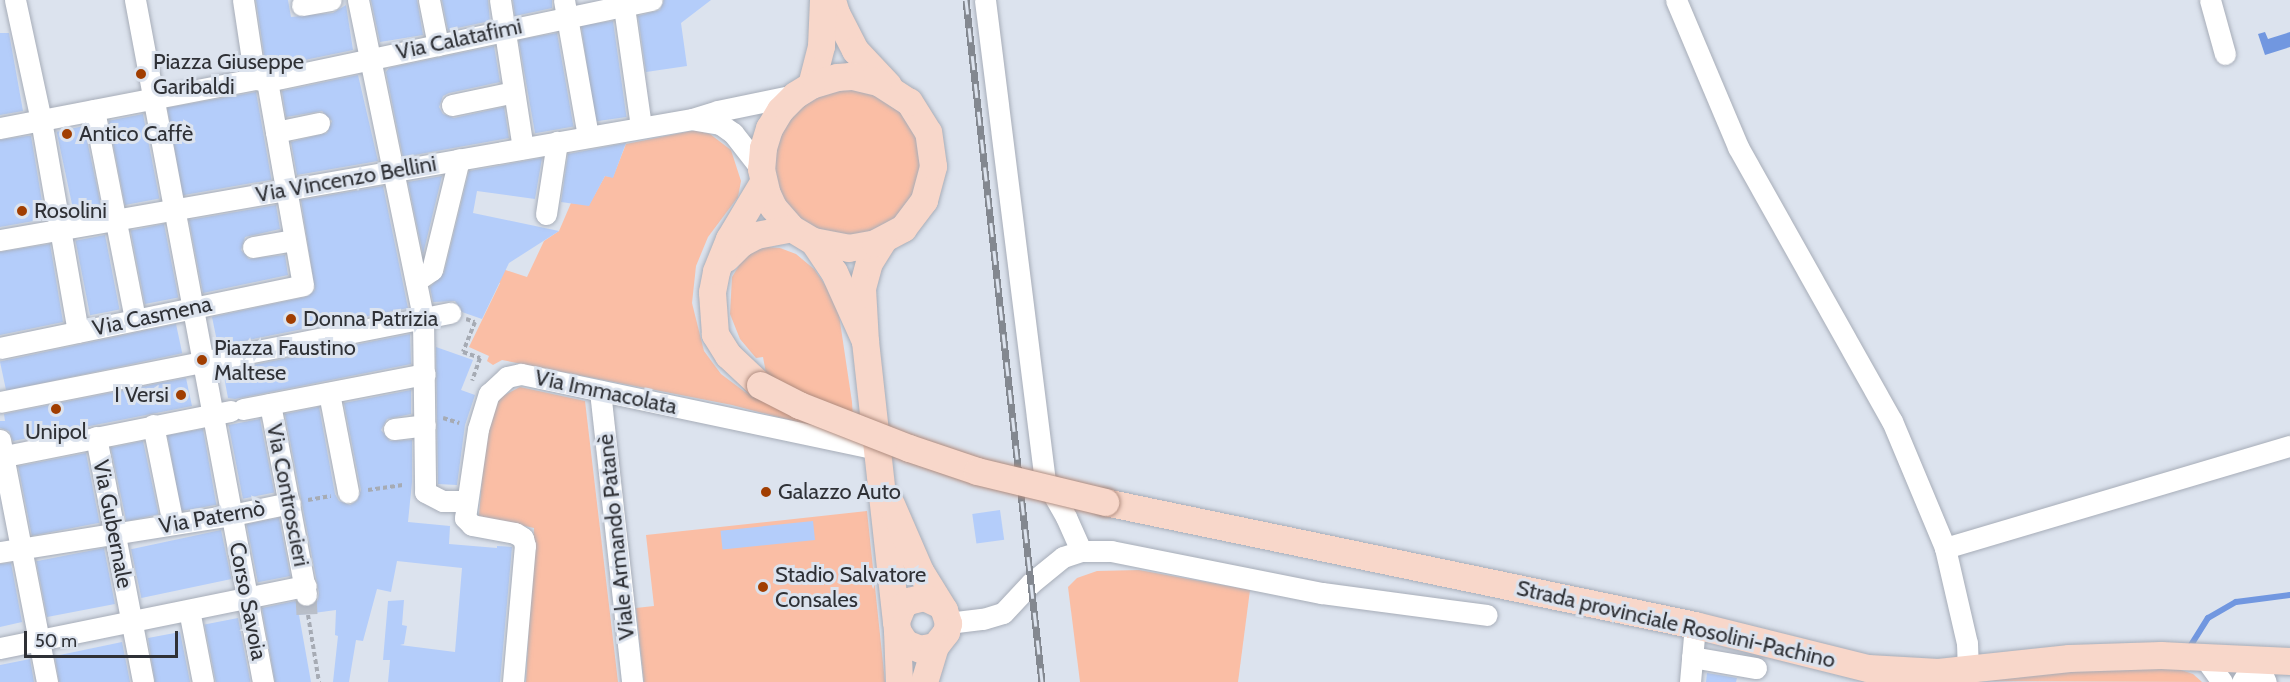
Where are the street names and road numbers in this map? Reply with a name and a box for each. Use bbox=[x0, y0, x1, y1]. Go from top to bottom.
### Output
street label: Via Calatafimi bbox=[394, 13, 524, 65]
street label: Via Vincenzo Bellini bbox=[254, 150, 438, 208]
street label: Via Casmena bbox=[90, 290, 214, 342]
street label: Via Immacolata bbox=[533, 364, 679, 420]
street label: Via Controscieri bbox=[261, 421, 315, 569]
street label: Viale Armando Patanè bbox=[592, 433, 640, 641]
street label: Via Gubernale bbox=[88, 458, 138, 590]
street label: Via Paternò bbox=[157, 495, 267, 539]
street label: Corso Savoia bbox=[224, 540, 272, 662]
street label: Strada provinciale Rosolini-Pachino bbox=[1514, 574, 1838, 674]

